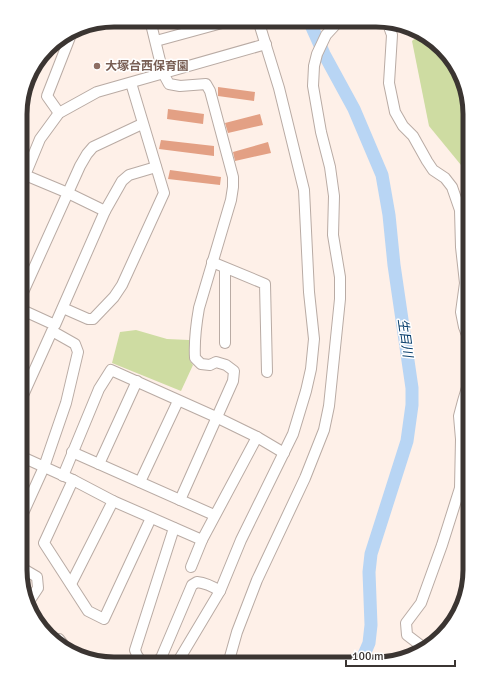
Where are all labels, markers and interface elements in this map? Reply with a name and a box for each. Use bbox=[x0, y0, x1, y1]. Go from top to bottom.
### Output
place label: 大塚台西保育園 bbox=[105, 59, 189, 74]
marker: 大塚台西保育園 bbox=[92, 61, 102, 71]
water label: 生目川 bbox=[394, 318, 416, 360]
scale bar bbox=[346, 642, 455, 668]
text: 100 m bbox=[352, 649, 384, 664]

